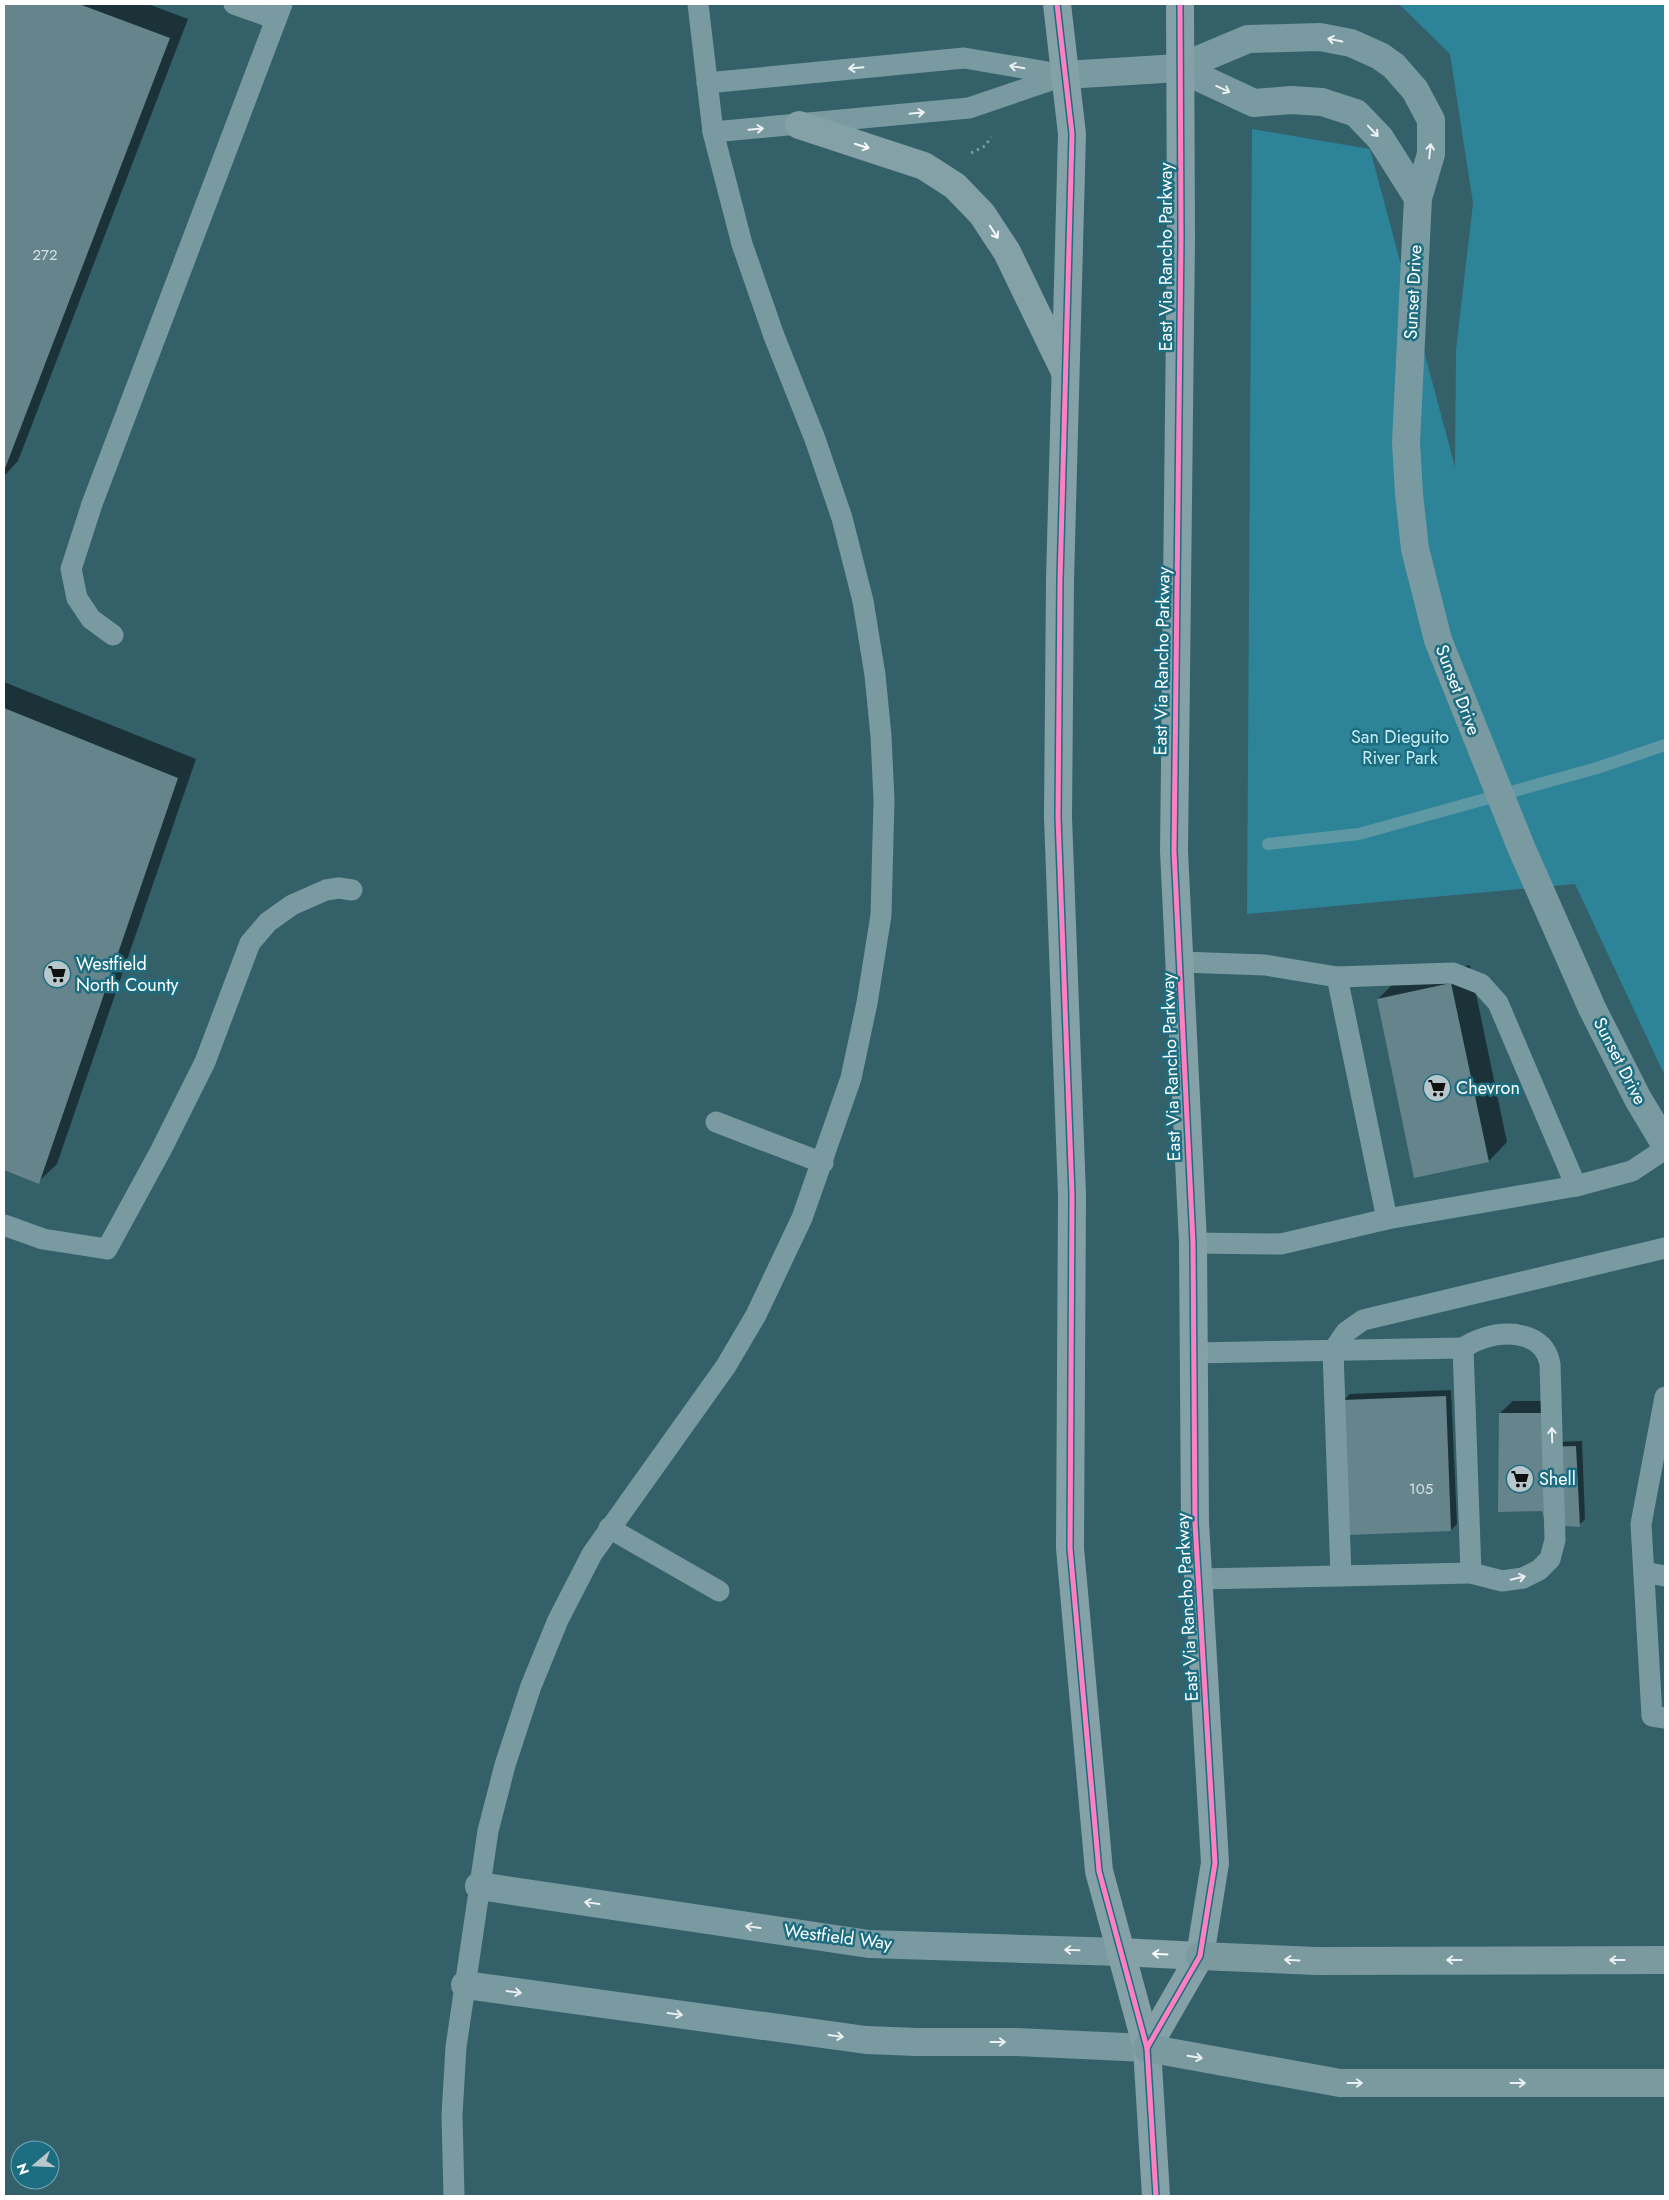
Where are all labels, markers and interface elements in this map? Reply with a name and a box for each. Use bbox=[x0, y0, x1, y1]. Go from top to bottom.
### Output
one-way arrow bbox=[1327, 34, 1343, 44]
one-way arrow bbox=[1010, 61, 1026, 71]
one-way arrow bbox=[848, 63, 864, 73]
one-way arrow bbox=[1215, 84, 1230, 94]
one-way arrow bbox=[909, 109, 925, 118]
one-way arrow bbox=[748, 124, 764, 133]
one-way arrow bbox=[1367, 125, 1379, 137]
one-way arrow bbox=[854, 141, 870, 151]
one-way arrow bbox=[1425, 143, 1435, 159]
street label: East Via Rancho Parkway bbox=[1153, 163, 1179, 351]
one-way arrow bbox=[989, 225, 999, 239]
house number: 272 bbox=[33, 244, 57, 266]
street label: Sunset Drive bbox=[1398, 244, 1428, 340]
street label: East Via Rancho Parkway bbox=[1147, 566, 1177, 756]
street label: Sunset Drive bbox=[1429, 641, 1487, 739]
park label: San Dieguito River Park bbox=[1351, 724, 1449, 771]
place label: Westfield North County bbox=[76, 951, 178, 998]
supermarket icon: Westfield North County bbox=[42, 959, 72, 989]
street label: East Via Rancho Parkway bbox=[1155, 972, 1187, 1162]
street label: Sunset Drive bbox=[1587, 1013, 1653, 1109]
supermarket icon: Chevron bbox=[1422, 1073, 1452, 1103]
place label: Chevron bbox=[1456, 1075, 1520, 1101]
one-way arrow bbox=[1548, 1427, 1557, 1443]
supermarket icon: Shell bbox=[1505, 1464, 1535, 1494]
place label: Shell bbox=[1539, 1466, 1576, 1492]
house number: 105 bbox=[1409, 1478, 1433, 1500]
street label: East Via Rancho Parkway bbox=[1169, 1512, 1205, 1702]
one-way arrow bbox=[1510, 1573, 1526, 1582]
one-way arrow bbox=[585, 1898, 601, 1908]
street label: Westfield Way bbox=[783, 1917, 894, 1957]
one-way arrow bbox=[745, 1921, 761, 1931]
one-way arrow bbox=[1064, 1945, 1080, 1955]
one-way arrow bbox=[1153, 1949, 1169, 1958]
one-way arrow bbox=[1284, 1955, 1300, 1964]
one-way arrow bbox=[1446, 1955, 1462, 1965]
one-way arrow bbox=[1609, 1955, 1625, 1965]
one-way arrow bbox=[505, 1987, 521, 1997]
one-way arrow bbox=[666, 2009, 682, 2019]
one-way arrow bbox=[827, 2031, 843, 2041]
one-way arrow bbox=[990, 2037, 1006, 2047]
one-way arrow bbox=[1186, 2053, 1202, 2063]
one-way arrow bbox=[1346, 2078, 1363, 2088]
one-way arrow bbox=[1509, 2078, 1525, 2088]
north arrow bbox=[10, 2140, 60, 2190]
text: N bbox=[11, 2161, 34, 2178]

